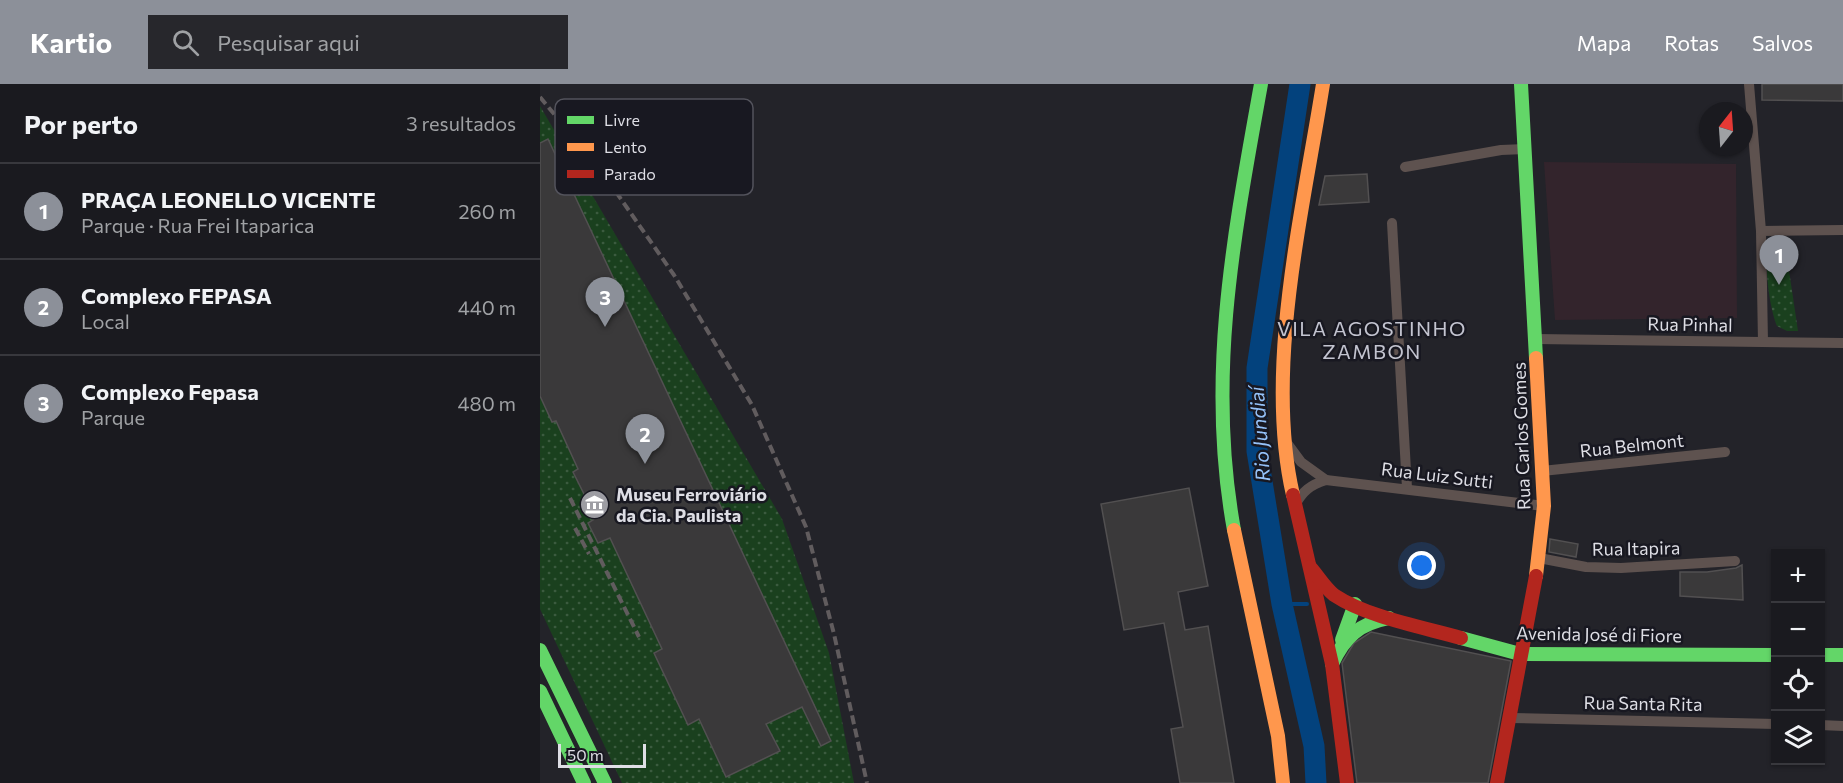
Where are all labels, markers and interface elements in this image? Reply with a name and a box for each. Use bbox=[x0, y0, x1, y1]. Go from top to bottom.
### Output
search box bbox=[148, 15, 568, 69]
text: Kartio bbox=[30, 25, 112, 59]
icon: search bbox=[169, 26, 202, 59]
text: Pesquisar aqui bbox=[217, 29, 360, 56]
text: Mapa bbox=[1577, 30, 1631, 55]
text: Rotas bbox=[1664, 30, 1719, 55]
text: Salvos bbox=[1752, 30, 1813, 55]
legend bbox=[555, 99, 753, 195]
north arrow bbox=[1699, 102, 1753, 156]
text: Por perto bbox=[24, 108, 138, 139]
text: Livre bbox=[604, 110, 640, 129]
text: 3 resultados bbox=[406, 111, 516, 135]
text: Lento bbox=[604, 137, 647, 156]
text: Parado bbox=[604, 164, 656, 183]
text: PRAÇA LEONELLO VICENTE bbox=[81, 186, 376, 213]
text: 1 bbox=[39, 199, 48, 223]
text: 260 m bbox=[458, 199, 516, 223]
text: Parque · Rua Frei Itaparica bbox=[81, 213, 315, 237]
pin: 1 bbox=[1760, 236, 1798, 285]
pin: 3 bbox=[586, 278, 624, 327]
text: Complexo FEPASA bbox=[81, 282, 272, 309]
text: 2 bbox=[38, 295, 49, 319]
text: 440 m bbox=[458, 295, 516, 319]
text: Local bbox=[81, 309, 130, 333]
street label: Rua Pinhal bbox=[1647, 312, 1733, 336]
district label: VILA AGOSTINHO ZAMBON bbox=[1277, 316, 1467, 363]
street label: Rua Carlos Gomes bbox=[1507, 362, 1535, 510]
text: Complexo Fepasa bbox=[81, 378, 259, 405]
water label: Rio Jundiaí bbox=[1244, 383, 1274, 482]
text: 3 bbox=[38, 391, 49, 415]
text: 480 m bbox=[458, 391, 516, 415]
text: Parque bbox=[81, 405, 145, 429]
pin: 2 bbox=[626, 414, 664, 464]
street label: Rua Belmont bbox=[1579, 429, 1685, 461]
street label: Rua Luiz Sutti bbox=[1380, 457, 1494, 493]
place label: Museu Ferroviário da Cia. Paulista bbox=[616, 483, 767, 526]
museum icon: Museu Ferroviário da Cia. Paulista bbox=[579, 489, 611, 521]
street label: Rua Itapira bbox=[1592, 536, 1680, 560]
map controls bbox=[1771, 549, 1825, 765]
button: + bbox=[1771, 549, 1825, 603]
your location bbox=[1407, 551, 1436, 580]
button: − bbox=[1771, 603, 1825, 657]
street label: Avenida José di Fiore bbox=[1516, 622, 1682, 646]
button: locate bbox=[1771, 657, 1825, 711]
street label: Rua Santa Rita bbox=[1583, 691, 1703, 715]
button: layers bbox=[1771, 711, 1825, 765]
scale bar bbox=[558, 741, 646, 768]
text: 50 m bbox=[567, 745, 604, 764]

